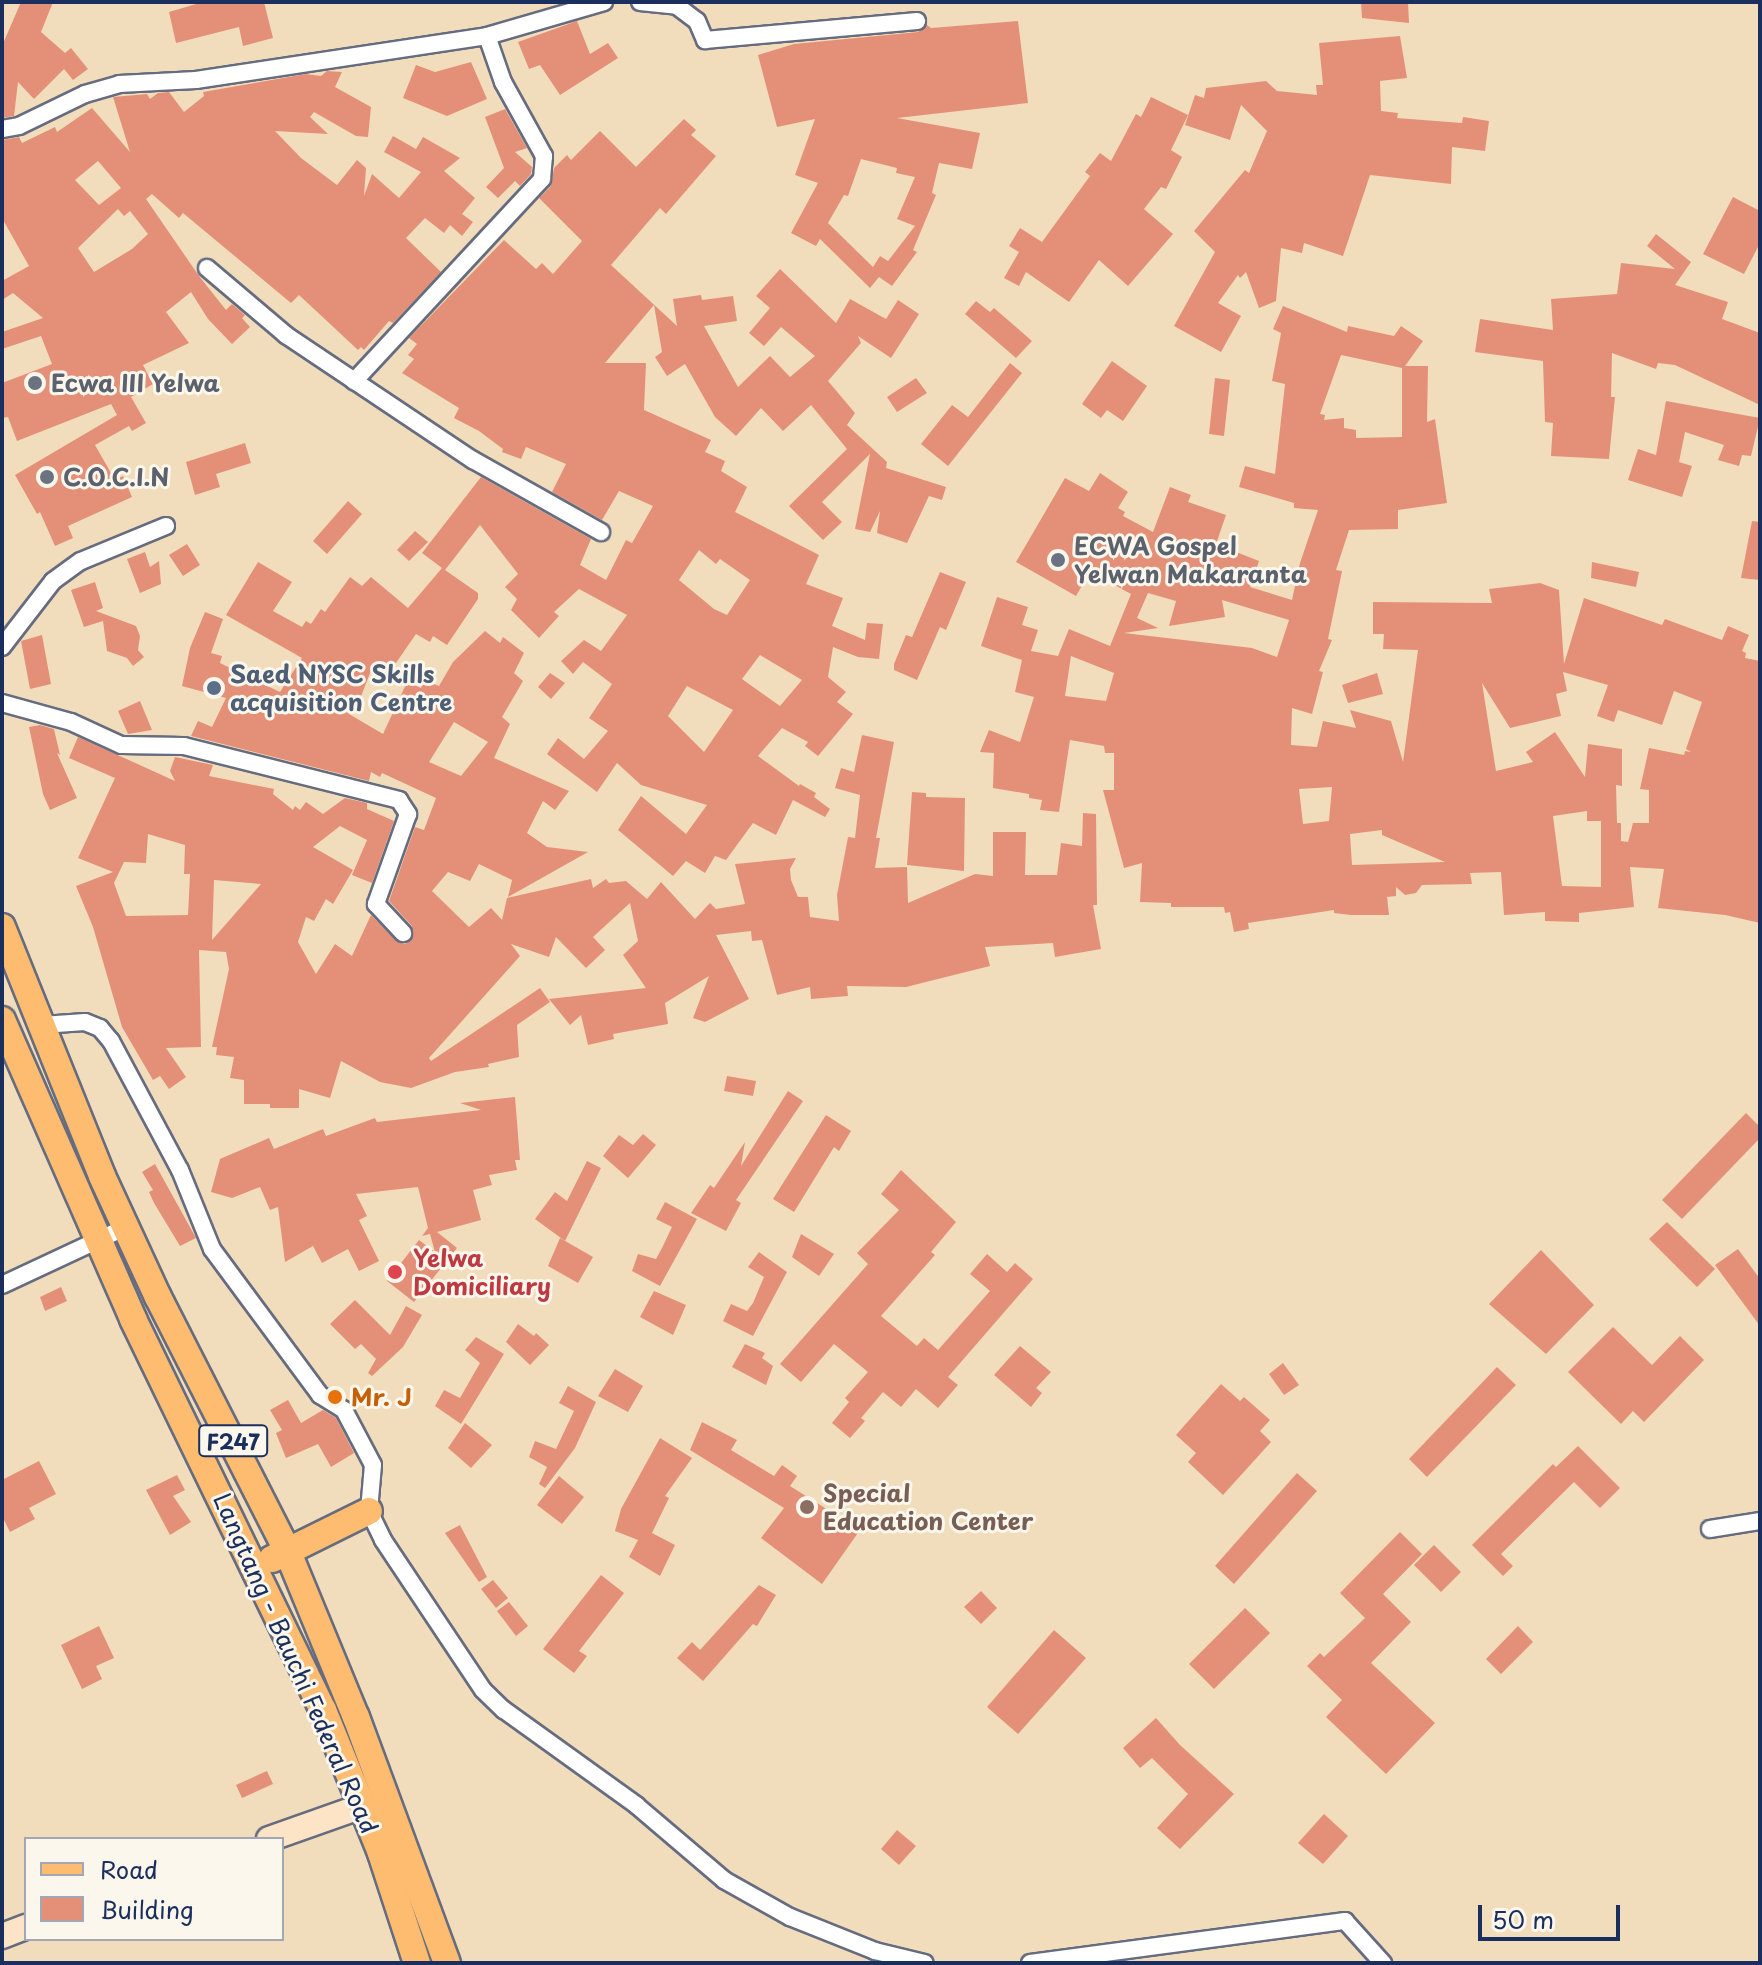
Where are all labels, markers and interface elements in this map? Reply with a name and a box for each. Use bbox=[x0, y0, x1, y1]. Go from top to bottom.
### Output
place label: Ecwa III Yelwa bbox=[51, 369, 222, 397]
marker: Ecwa III Yelwa bbox=[26, 374, 44, 392]
place label: C.O.C.I.N bbox=[63, 463, 169, 491]
marker: C.O.C.I.N bbox=[38, 468, 56, 486]
place label: ECWA Gospel Yelwan Makaranta bbox=[1074, 532, 1307, 588]
marker: ECWA Gospel Yelwan Makaranta bbox=[1049, 551, 1067, 569]
place label: Saed NYSC Skills acquisition Centre bbox=[230, 660, 453, 716]
marker: Saed NYSC Skills acquisition Centre bbox=[205, 679, 223, 697]
place label: Yelwa Domiciliary bbox=[413, 1244, 551, 1300]
marker: Yelwa Domiciliary bbox=[384, 1261, 406, 1283]
place label: Mr. J bbox=[351, 1383, 413, 1411]
marker: Mr. J bbox=[326, 1388, 344, 1406]
road number: F247 bbox=[197, 1423, 269, 1459]
place label: Special Education Center bbox=[823, 1479, 1034, 1535]
street label: Langtang - Bauchi Federal Road bbox=[207, 1487, 385, 1839]
marker: Special Education Center bbox=[798, 1498, 816, 1516]
legend bbox=[24, 1837, 284, 1941]
text: Road bbox=[100, 1851, 158, 1887]
scale bar bbox=[1482, 1889, 1624, 1939]
text: Building bbox=[100, 1891, 194, 1927]
text: 50 m bbox=[1492, 1901, 1554, 1937]

